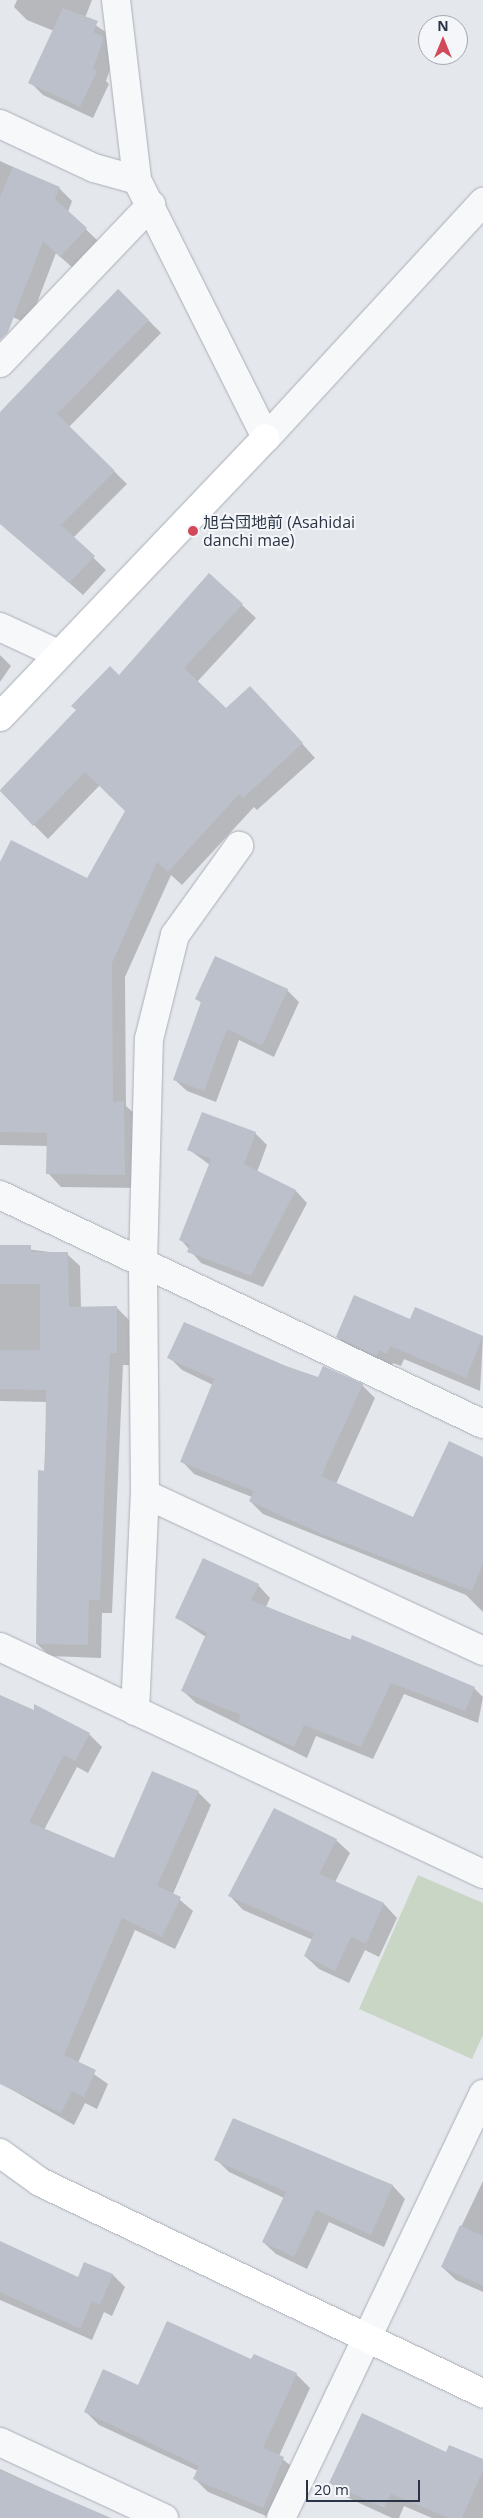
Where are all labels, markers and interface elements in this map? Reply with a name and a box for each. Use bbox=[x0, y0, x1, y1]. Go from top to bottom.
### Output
north arrow bbox=[418, 15, 468, 65]
text: N bbox=[437, 16, 449, 35]
place label: 旭台団地前 (Asahidai danchi mae) bbox=[203, 512, 355, 550]
marker: 旭台団地前 (Asahidai danchi mae) bbox=[187, 525, 199, 537]
scale bar bbox=[308, 2470, 422, 2502]
text: 20 m bbox=[314, 2479, 349, 2499]

